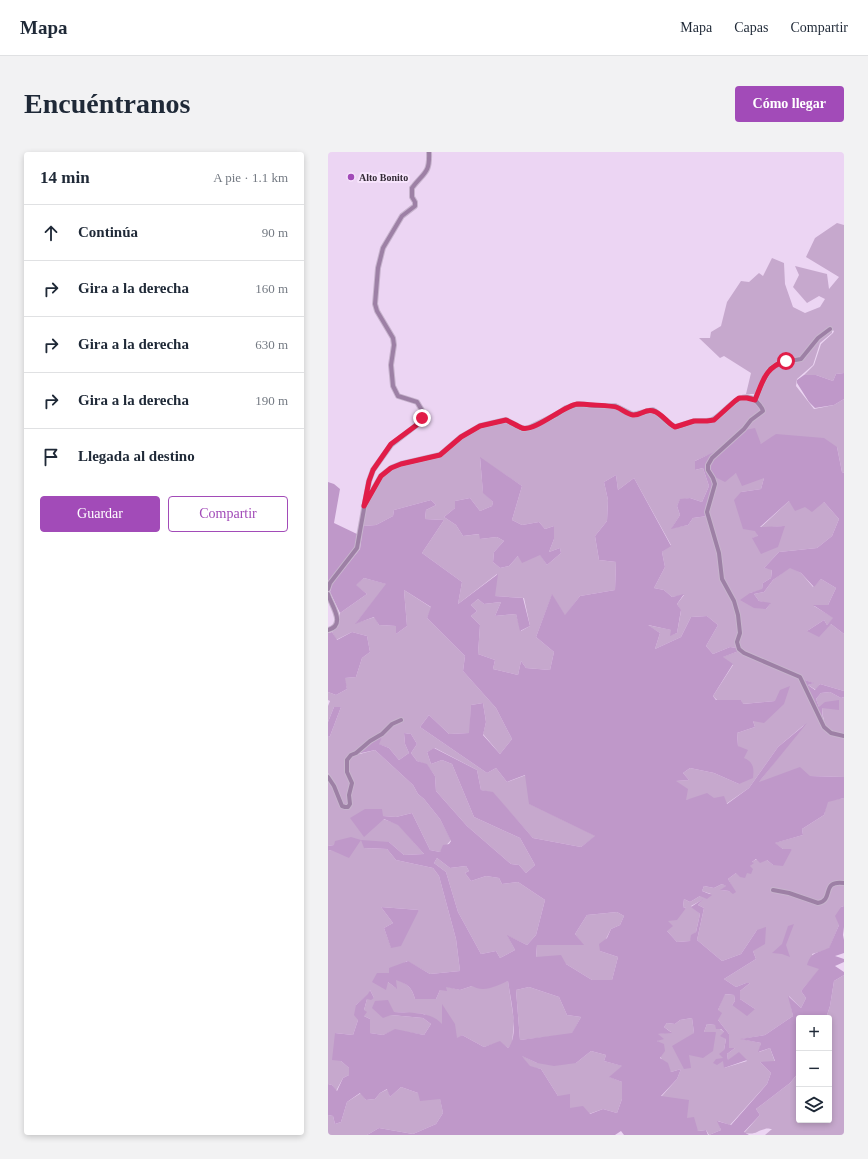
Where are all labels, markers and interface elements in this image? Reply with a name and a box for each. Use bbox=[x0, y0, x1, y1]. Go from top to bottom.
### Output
text: Mapa bbox=[20, 17, 68, 38]
text: Mapa bbox=[680, 20, 712, 35]
text: Capas bbox=[734, 20, 768, 35]
text: Compartir bbox=[790, 20, 848, 35]
button: Cómo llegar bbox=[735, 86, 844, 122]
text: Encuéntranos bbox=[24, 88, 190, 119]
text: 14 min bbox=[40, 168, 90, 187]
text: A pie · 1.1 km bbox=[213, 170, 288, 185]
marker: Alto Bonito bbox=[346, 172, 356, 182]
place label: Alto Bonito bbox=[359, 172, 408, 183]
icon: ahead bbox=[40, 222, 62, 244]
text: Continúa bbox=[78, 224, 138, 240]
text: 90 m bbox=[262, 225, 288, 240]
icon: right bbox=[40, 278, 62, 300]
text: Gira a la derecha bbox=[78, 280, 189, 296]
text: 160 m bbox=[255, 281, 288, 296]
icon: right bbox=[40, 334, 62, 356]
text: Gira a la derecha bbox=[78, 336, 189, 352]
text: 630 m bbox=[255, 337, 288, 352]
route start bbox=[777, 352, 795, 370]
icon: right bbox=[40, 390, 62, 412]
text: Gira a la derecha bbox=[78, 392, 189, 408]
text: 190 m bbox=[255, 393, 288, 408]
route end bbox=[413, 409, 431, 427]
icon: arrive bbox=[40, 446, 62, 468]
text: Llegada al destino bbox=[78, 448, 195, 464]
button: Guardar bbox=[40, 496, 160, 532]
button: Compartir bbox=[168, 496, 288, 532]
map controls bbox=[796, 1015, 832, 1123]
button: + bbox=[796, 1015, 832, 1051]
button: − bbox=[796, 1051, 832, 1087]
button: layers bbox=[796, 1087, 832, 1123]

